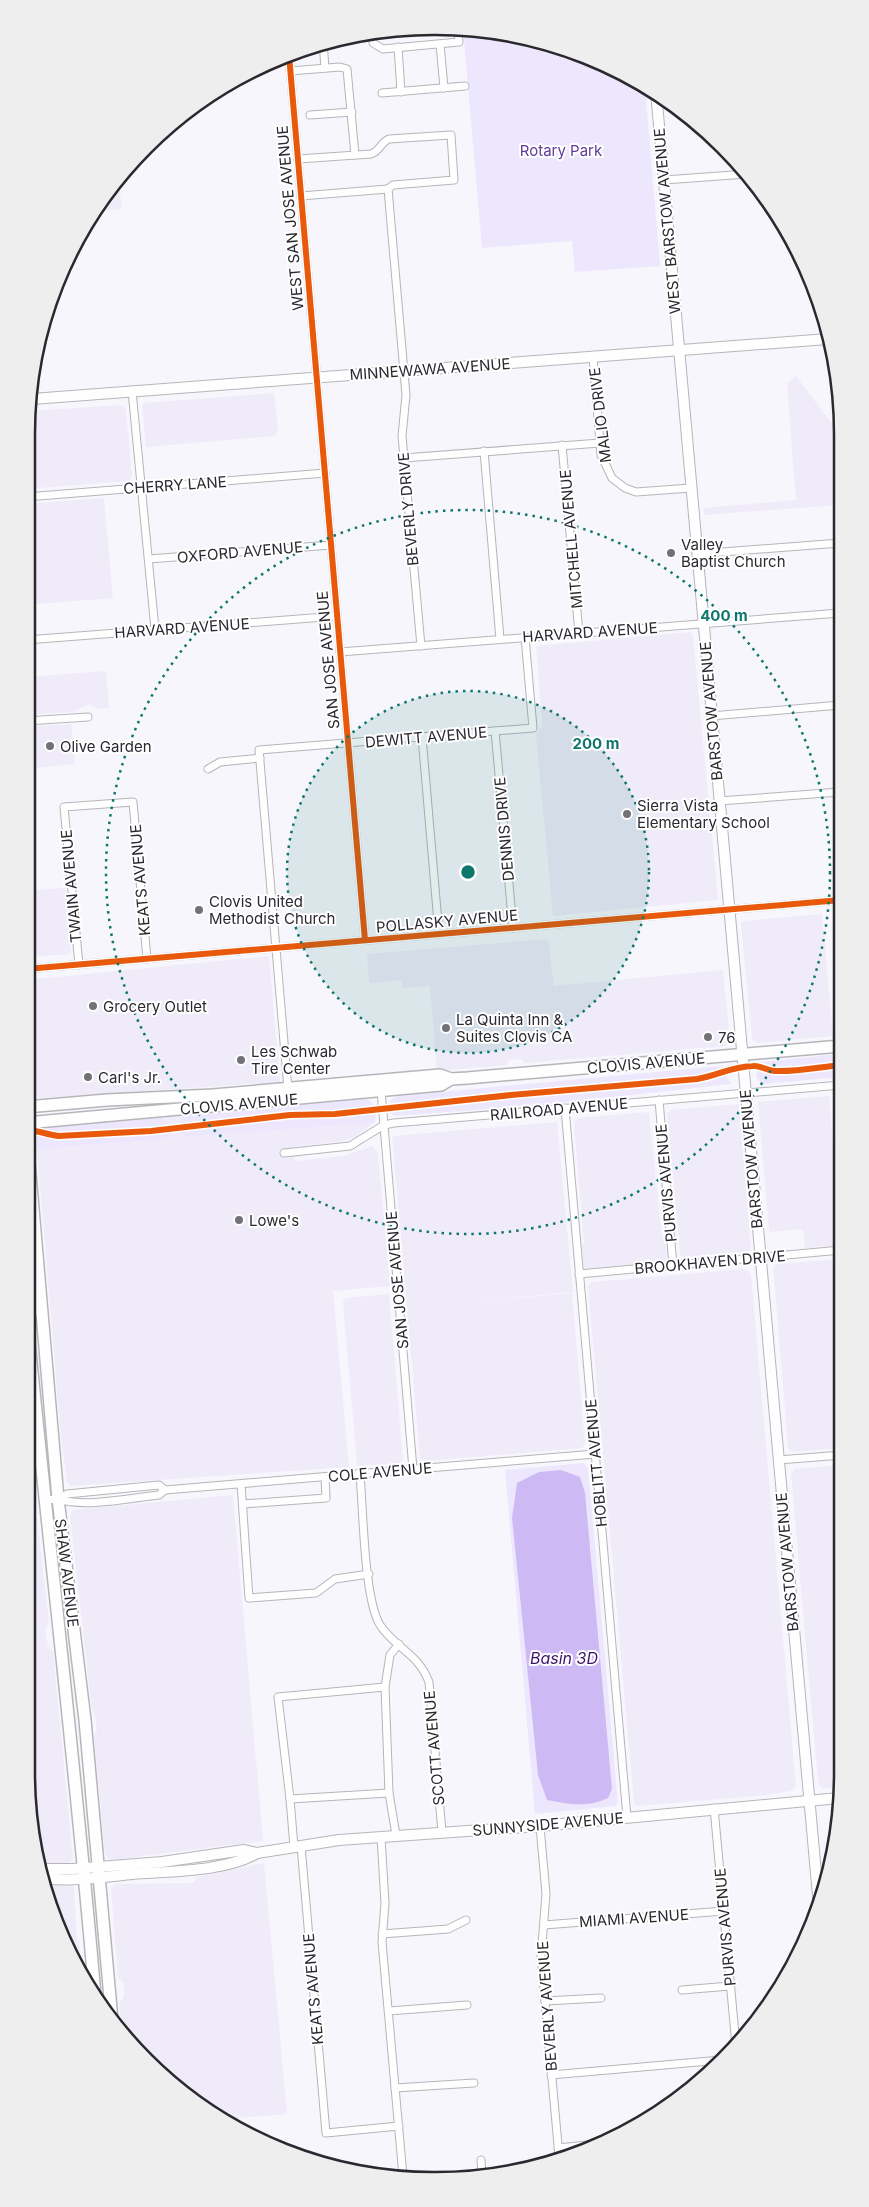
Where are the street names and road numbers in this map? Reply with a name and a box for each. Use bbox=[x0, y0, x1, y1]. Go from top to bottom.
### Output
street label: WEST SAN JOSE AVENUE bbox=[272, 125, 308, 311]
street label: WEST BARSTOW AVENUE bbox=[649, 127, 685, 315]
street label: MINNEWAWA AVENUE bbox=[349, 354, 511, 384]
street label: MALIO DRIVE bbox=[585, 366, 615, 464]
street label: BEVERLY DRIVE bbox=[394, 451, 422, 567]
street label: MITCHELL AVENUE bbox=[555, 469, 587, 609]
street label: CHERRY LANE bbox=[123, 472, 227, 498]
street label: OXFORD AVENUE bbox=[176, 537, 304, 567]
street label: SAN JOSE AVENUE bbox=[312, 590, 344, 730]
street label: HARVARD AVENUE bbox=[114, 614, 250, 642]
street label: HARVARD AVENUE bbox=[522, 618, 658, 646]
street label: BARSTOW AVENUE bbox=[695, 641, 727, 781]
street label: DEWITT AVENUE bbox=[364, 722, 488, 752]
street label: DENNIS DRIVE bbox=[490, 776, 518, 882]
street label: KEATS AVENUE bbox=[126, 823, 154, 937]
street label: TWAIN AVENUE bbox=[57, 829, 85, 943]
street label: POLLASKY AVENUE bbox=[375, 905, 519, 937]
street label: CLOVIS AVENUE bbox=[586, 1048, 706, 1078]
street label: CLOVIS AVENUE bbox=[179, 1089, 299, 1119]
street label: BARSTOW AVENUE bbox=[735, 1089, 767, 1229]
street label: RAILROAD AVENUE bbox=[489, 1093, 629, 1125]
street label: PURVIS AVENUE bbox=[651, 1123, 681, 1243]
street label: SAN JOSE AVENUE bbox=[381, 1210, 413, 1350]
street label: BROOKHAVEN DRIVE bbox=[634, 1246, 786, 1278]
street label: HOBLITT AVENUE bbox=[581, 1398, 611, 1528]
street label: COLE AVENUE bbox=[327, 1458, 433, 1486]
street label: BARSTOW AVENUE bbox=[771, 1492, 803, 1632]
street label: SHAW AVENUE bbox=[51, 1518, 83, 1628]
street label: SCOTT AVENUE bbox=[420, 1690, 448, 1806]
street label: SUNNYSIDE AVENUE bbox=[472, 1808, 624, 1840]
street label: PURVIS AVENUE bbox=[710, 1867, 740, 1987]
street label: MIAMI AVENUE bbox=[579, 1905, 689, 1931]
street label: KEATS AVENUE bbox=[299, 1932, 327, 2046]
street label: BEVERLY AVENUE bbox=[533, 1940, 561, 2072]

